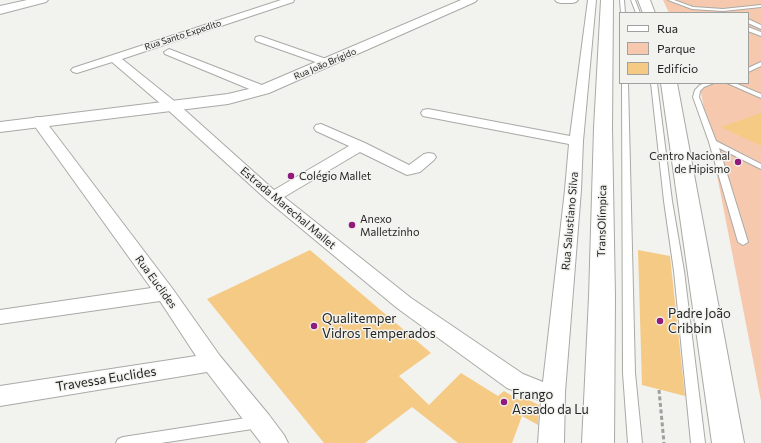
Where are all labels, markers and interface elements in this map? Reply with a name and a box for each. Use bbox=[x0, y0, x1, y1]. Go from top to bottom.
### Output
legend bbox=[619, 12, 749, 84]
street label: Rua Santo Expedito bbox=[143, 18, 223, 52]
text: Rua bbox=[657, 21, 678, 35]
text: Parque bbox=[657, 41, 695, 55]
street label: Rua João Brígido bbox=[292, 46, 358, 82]
text: Edifício bbox=[657, 61, 698, 75]
place label: Centro Nacional de Hipismo bbox=[649, 149, 730, 175]
marker: Centro Nacional de Hipismo bbox=[733, 157, 743, 167]
street label: Estrada Marechal Mallet bbox=[237, 164, 339, 252]
place label: Colégio Mallet bbox=[299, 169, 371, 183]
marker: Colégio Mallet bbox=[286, 171, 296, 181]
street label: Rua Salustiano Silva bbox=[559, 171, 581, 271]
street label: TransOlímpica bbox=[595, 185, 609, 257]
place label: Anexo Malletzinho bbox=[360, 212, 419, 238]
marker: Anexo Malletzinho bbox=[347, 220, 357, 230]
street label: Rua Euclides bbox=[132, 253, 180, 311]
place label: Padre João Cribbin bbox=[668, 306, 731, 337]
place label: Qualitemper Vidros Temperados bbox=[322, 311, 436, 342]
marker: Padre João Cribbin bbox=[655, 316, 665, 326]
marker: Qualitemper Vidros Temperados bbox=[309, 321, 319, 331]
street label: Travessa Euclides bbox=[55, 363, 157, 395]
place label: Frango Assado da Lu bbox=[512, 387, 589, 418]
marker: Frango Assado da Lu bbox=[499, 397, 509, 407]

